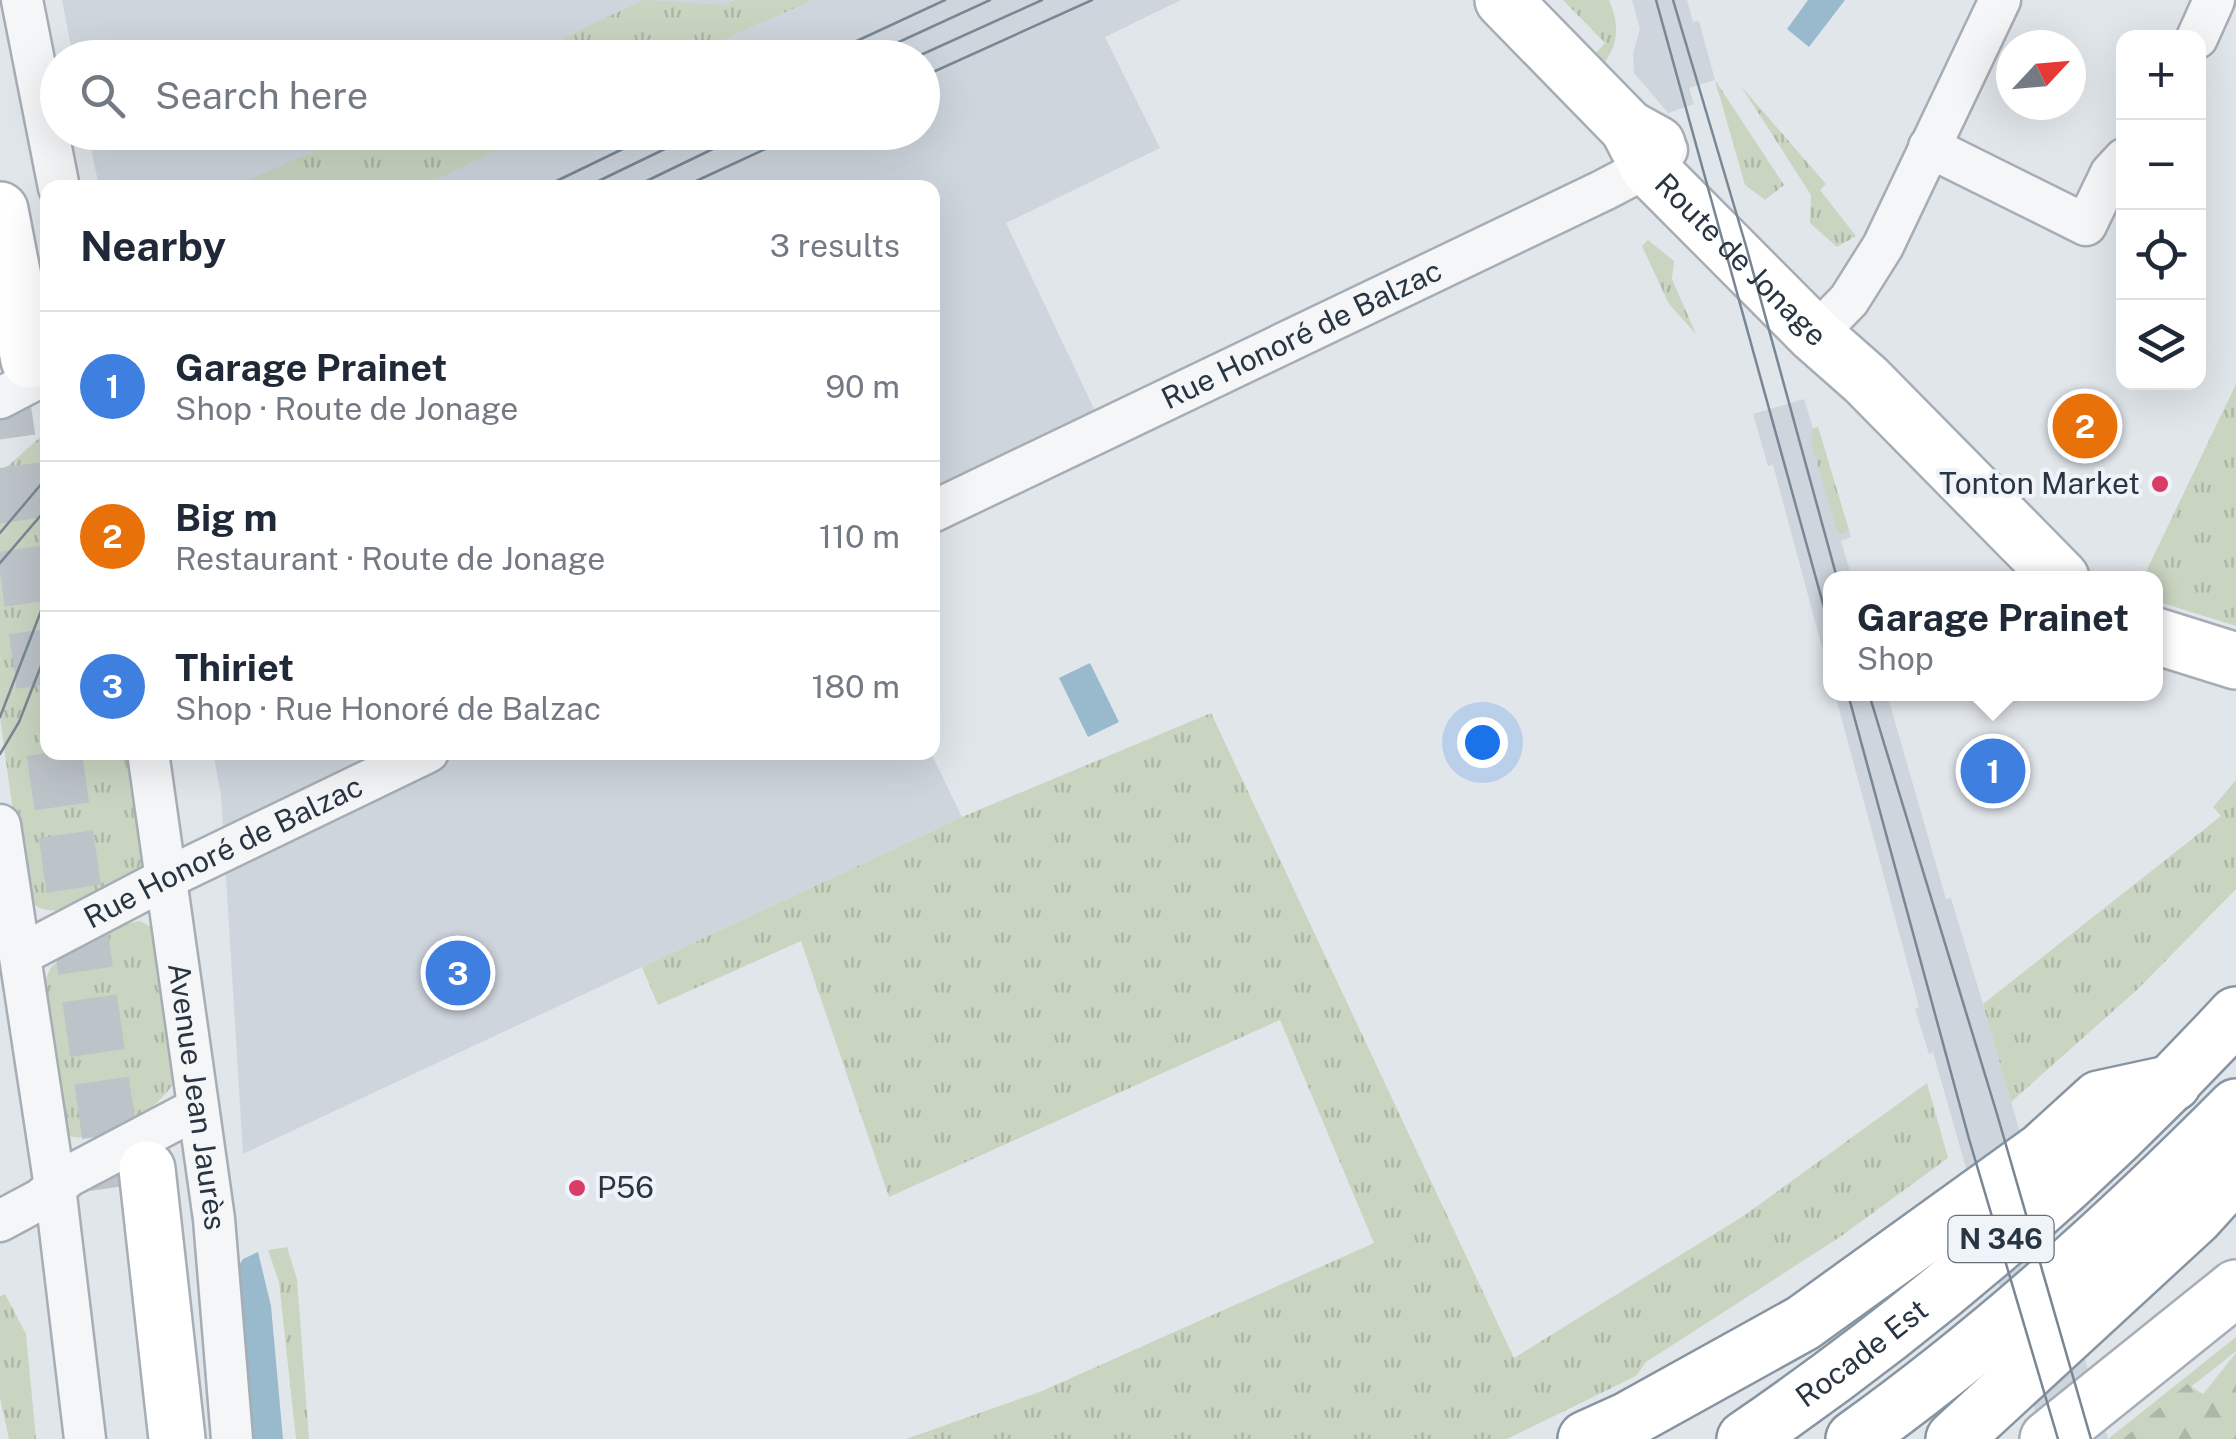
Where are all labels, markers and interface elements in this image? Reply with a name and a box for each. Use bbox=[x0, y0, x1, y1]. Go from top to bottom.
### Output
north arrow bbox=[1996, 30, 2086, 120]
map controls bbox=[2116, 30, 2206, 390]
button: + bbox=[2116, 30, 2206, 120]
search box bbox=[40, 40, 940, 150]
icon: search bbox=[75, 68, 130, 123]
text: Search here bbox=[155, 73, 368, 118]
button: − bbox=[2116, 120, 2206, 210]
street label: Route de Jonage bbox=[1648, 165, 1834, 354]
button: locate bbox=[2116, 210, 2206, 300]
text: Nearby bbox=[80, 221, 226, 270]
text: 3 results bbox=[770, 227, 900, 264]
street label: Rue Honoré de Balzac bbox=[1155, 252, 1447, 416]
button: layers bbox=[2116, 300, 2206, 390]
text: Garage Prainet bbox=[175, 345, 447, 390]
text: 1 bbox=[106, 368, 119, 405]
text: 90 m bbox=[825, 368, 900, 405]
pin: 2 bbox=[2052, 388, 2118, 464]
text: Shop · Route de Jonage bbox=[175, 390, 518, 427]
place label: Tonton Market bbox=[1939, 465, 2140, 501]
marker: Tonton Market bbox=[2149, 473, 2171, 495]
text: Big m bbox=[175, 495, 278, 540]
text: 2 bbox=[102, 518, 123, 555]
text: 110 m bbox=[819, 518, 900, 555]
text: Restaurant · Route de Jonage bbox=[175, 540, 605, 577]
popup bbox=[1823, 571, 2163, 701]
text: Garage Prainet bbox=[1857, 595, 2129, 640]
text: Shop bbox=[1857, 640, 1934, 677]
text: Thiriet bbox=[175, 645, 294, 690]
text: 3 bbox=[102, 668, 123, 705]
text: 180 m bbox=[811, 668, 900, 705]
text: Shop · Rue Honoré de Balzac bbox=[175, 690, 601, 727]
your location bbox=[1457, 717, 1508, 768]
pin: 1 bbox=[1960, 734, 2026, 808]
street label: Rue Honoré de Balzac bbox=[77, 767, 368, 935]
pin: 3 bbox=[426, 936, 490, 1010]
street label: Avenue Jean Jaurès bbox=[161, 961, 234, 1231]
place label: P56 bbox=[597, 1169, 654, 1205]
marker: P56 bbox=[566, 1177, 588, 1199]
road number: N 346 bbox=[1948, 1216, 2054, 1262]
street label: Rocade Est bbox=[1789, 1291, 1935, 1414]

